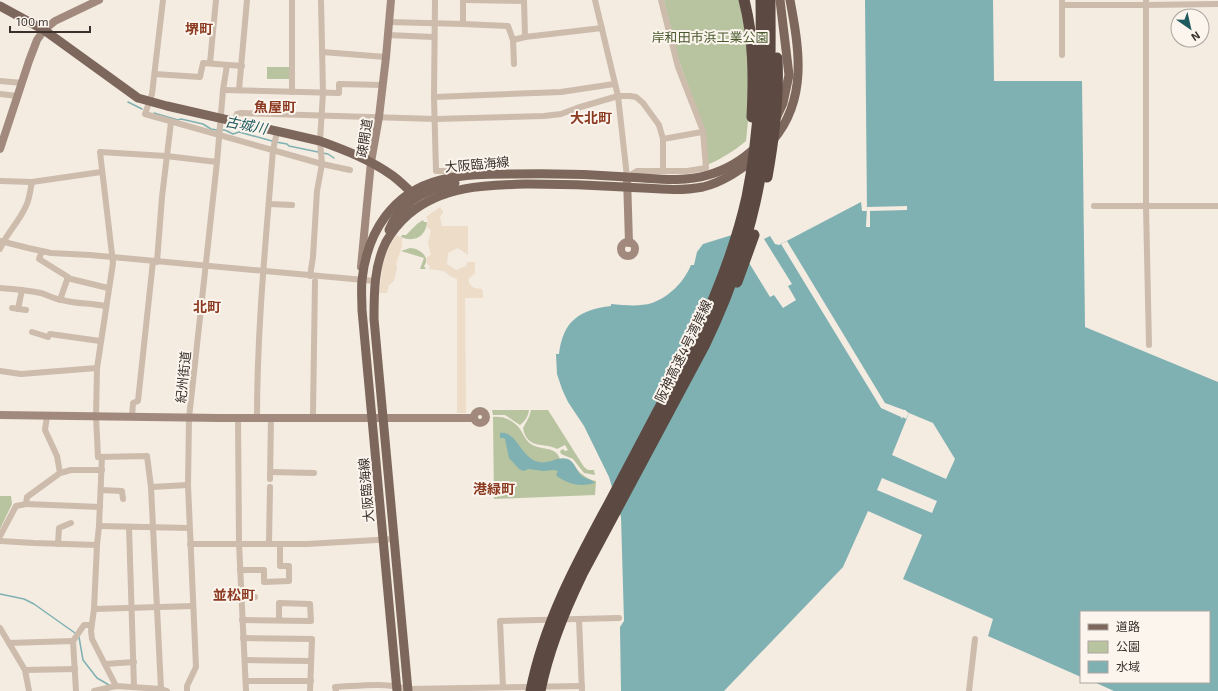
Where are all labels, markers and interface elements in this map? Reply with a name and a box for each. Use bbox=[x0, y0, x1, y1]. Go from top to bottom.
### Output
scale bar bbox=[10, 8, 90, 34]
north arrow bbox=[1170, 8, 1210, 48]
text: 100 m bbox=[16, 14, 48, 28]
district label: 堺町 bbox=[185, 20, 213, 37]
park label: 岸和田市浜工業公園 bbox=[651, 29, 769, 45]
text: N bbox=[1189, 29, 1203, 44]
district label: 魚屋町 bbox=[254, 98, 296, 115]
district label: 大北町 bbox=[570, 109, 612, 126]
water label: 古城川 bbox=[224, 112, 270, 137]
street label: 疎開道 bbox=[353, 117, 375, 159]
street label: 大阪臨海線 bbox=[444, 153, 510, 175]
street label: 阪神高速4号湾岸線 bbox=[651, 297, 715, 405]
district label: 北町 bbox=[193, 298, 221, 315]
street label: 紀州街道 bbox=[172, 350, 194, 404]
street label: 大阪臨海線 bbox=[355, 457, 377, 523]
district label: 港緑町 bbox=[473, 480, 515, 497]
district label: 並松町 bbox=[213, 586, 255, 603]
legend bbox=[1080, 611, 1210, 683]
text: 道路 bbox=[1116, 619, 1140, 633]
text: 公園 bbox=[1116, 639, 1140, 653]
text: 水域 bbox=[1116, 659, 1140, 673]

